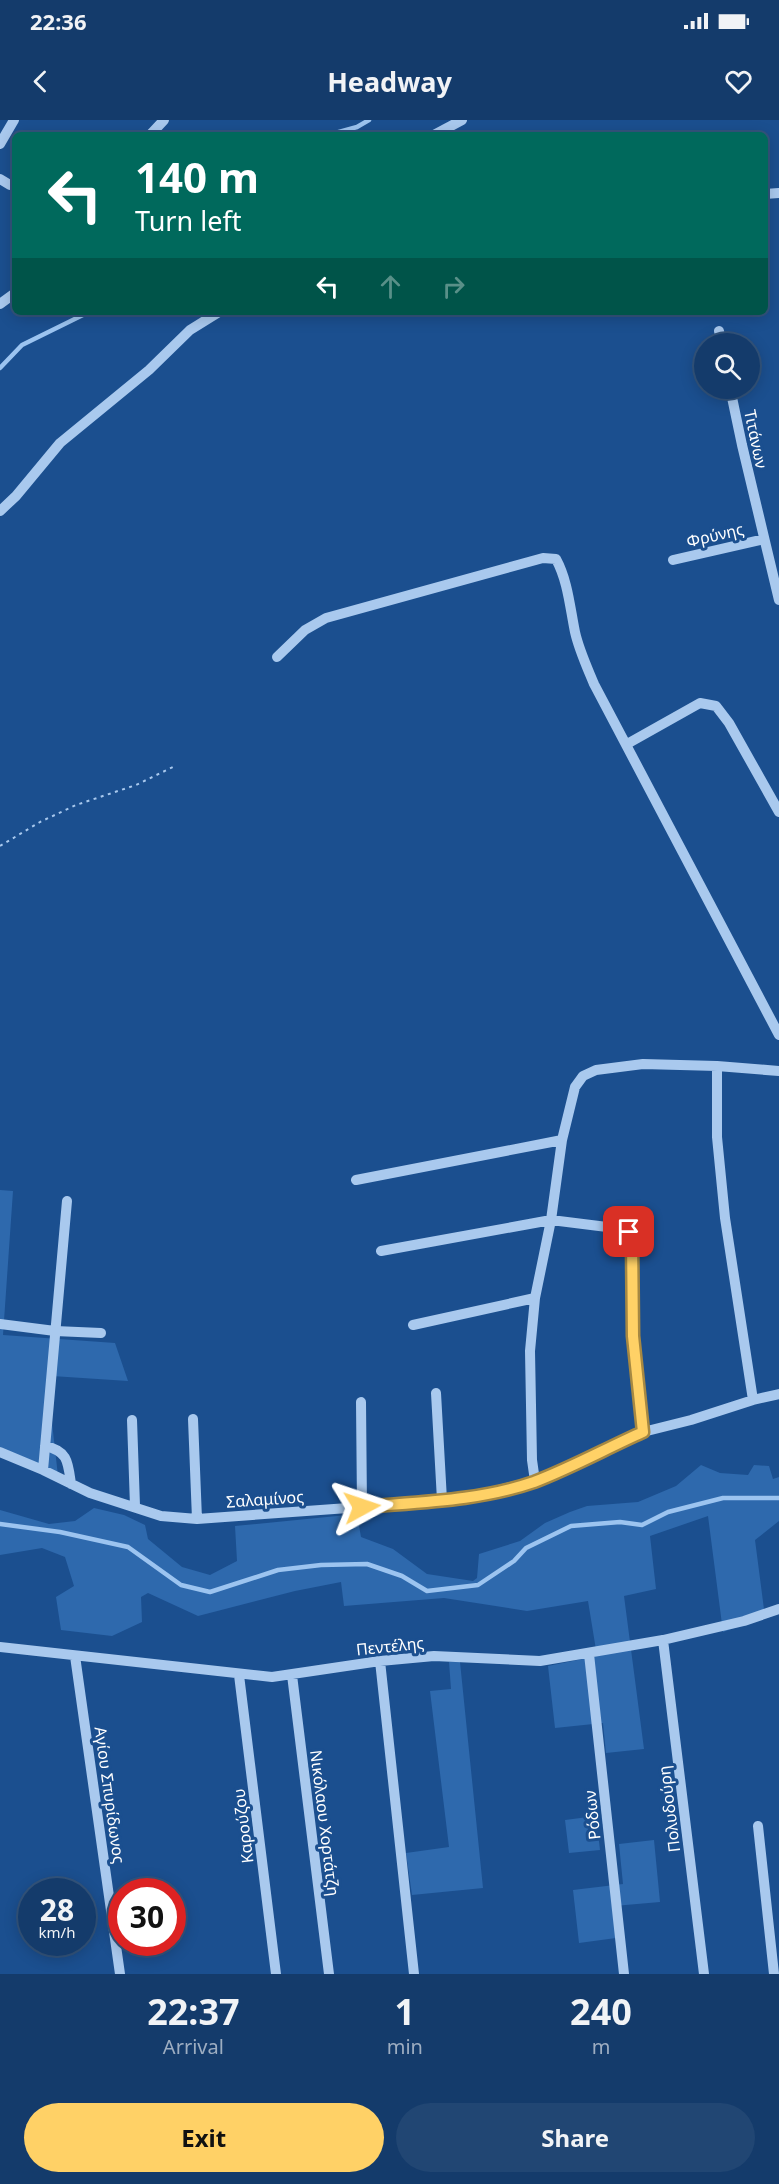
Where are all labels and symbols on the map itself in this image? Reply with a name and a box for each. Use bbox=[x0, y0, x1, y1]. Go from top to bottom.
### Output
street label: Τιτάνων bbox=[739, 408, 773, 470]
street label: Φρύνης bbox=[684, 518, 746, 552]
pin bbox=[603, 1206, 654, 1257]
position arrow bbox=[330, 1475, 394, 1539]
street label: Σαλαμίνος bbox=[225, 1485, 305, 1513]
street label: Πεντέλης bbox=[355, 1631, 425, 1661]
street label: Αγίου Σπυρίδωνος bbox=[89, 1725, 131, 1865]
street label: Νικόλαου Χορτάτζη bbox=[305, 1749, 345, 1897]
street label: Πολυδούρη bbox=[653, 1765, 685, 1853]
street label: Καρούζου bbox=[228, 1787, 258, 1865]
street label: Ρόδων bbox=[578, 1789, 606, 1841]
speed limit sign: 30 bbox=[108, 1878, 186, 1956]

